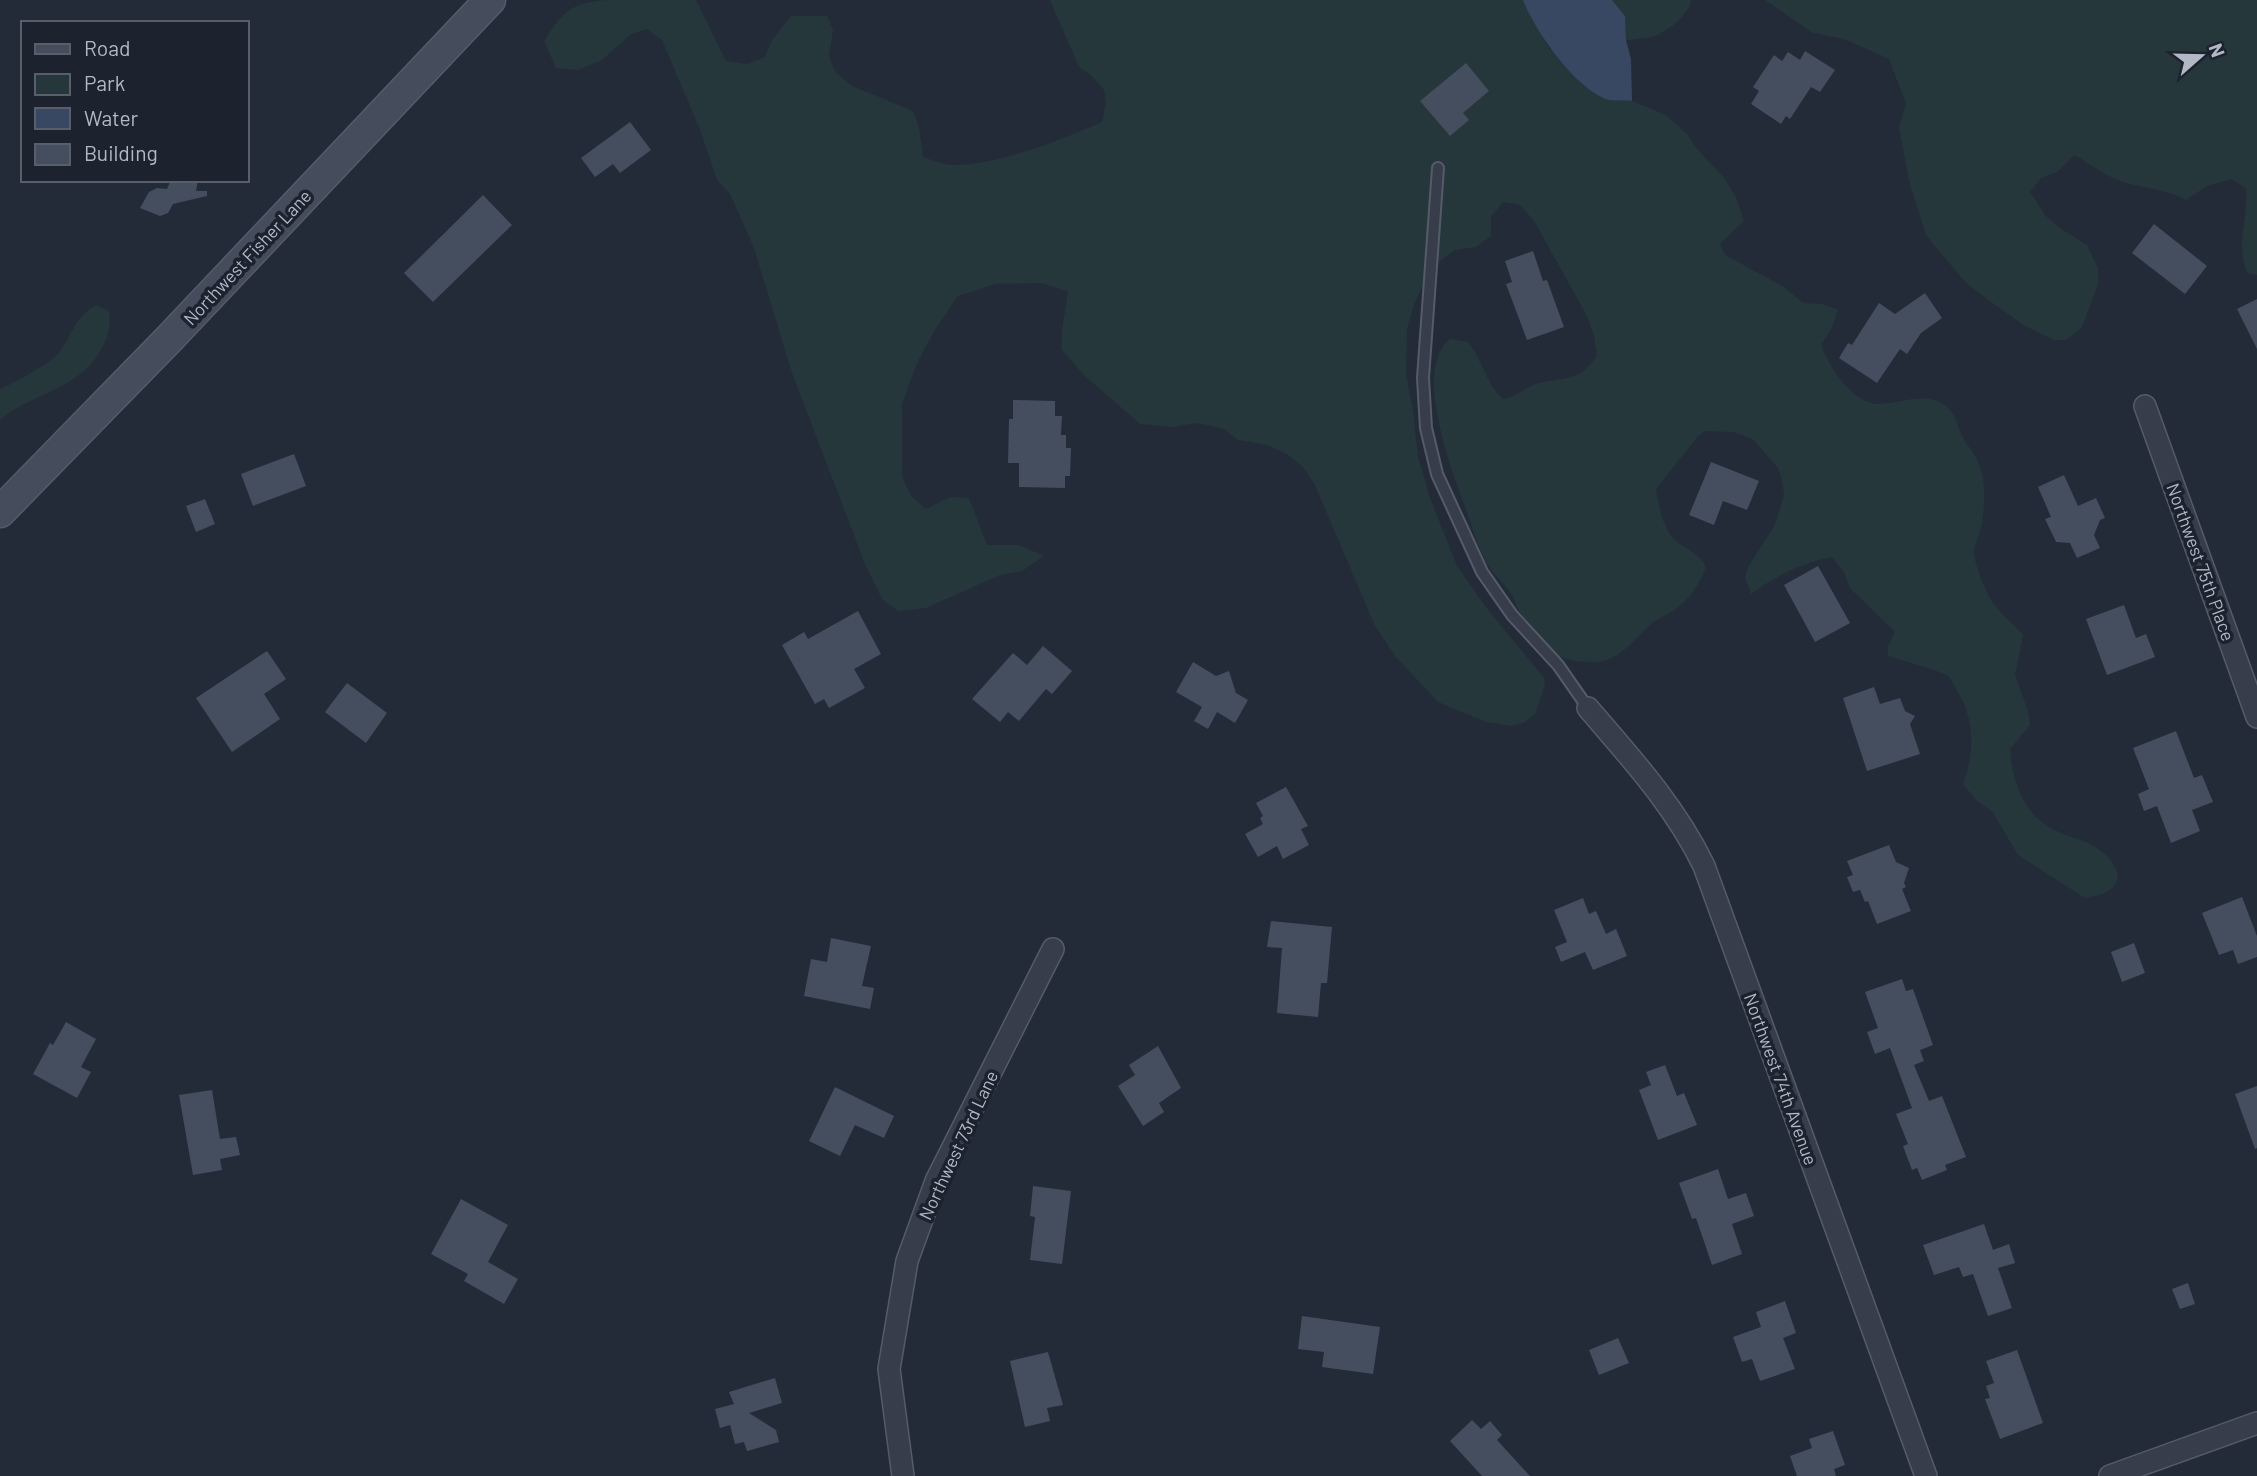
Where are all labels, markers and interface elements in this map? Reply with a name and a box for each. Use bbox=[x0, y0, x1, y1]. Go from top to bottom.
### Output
legend bbox=[21, 21, 248, 182]
north arrow bbox=[2166, 21, 2236, 91]
text: Road bbox=[84, 35, 130, 60]
text: N bbox=[2204, 40, 2230, 60]
text: Park bbox=[84, 70, 125, 95]
text: Water bbox=[84, 105, 139, 130]
text: Building bbox=[84, 140, 158, 165]
street label: Northwest Fisher Lane bbox=[179, 185, 315, 329]
street label: Northwest 75th Place bbox=[2162, 480, 2240, 644]
street label: Northwest 74th Avenue bbox=[1740, 990, 1822, 1168]
street label: Northwest 73rd Lane bbox=[914, 1067, 1002, 1223]

